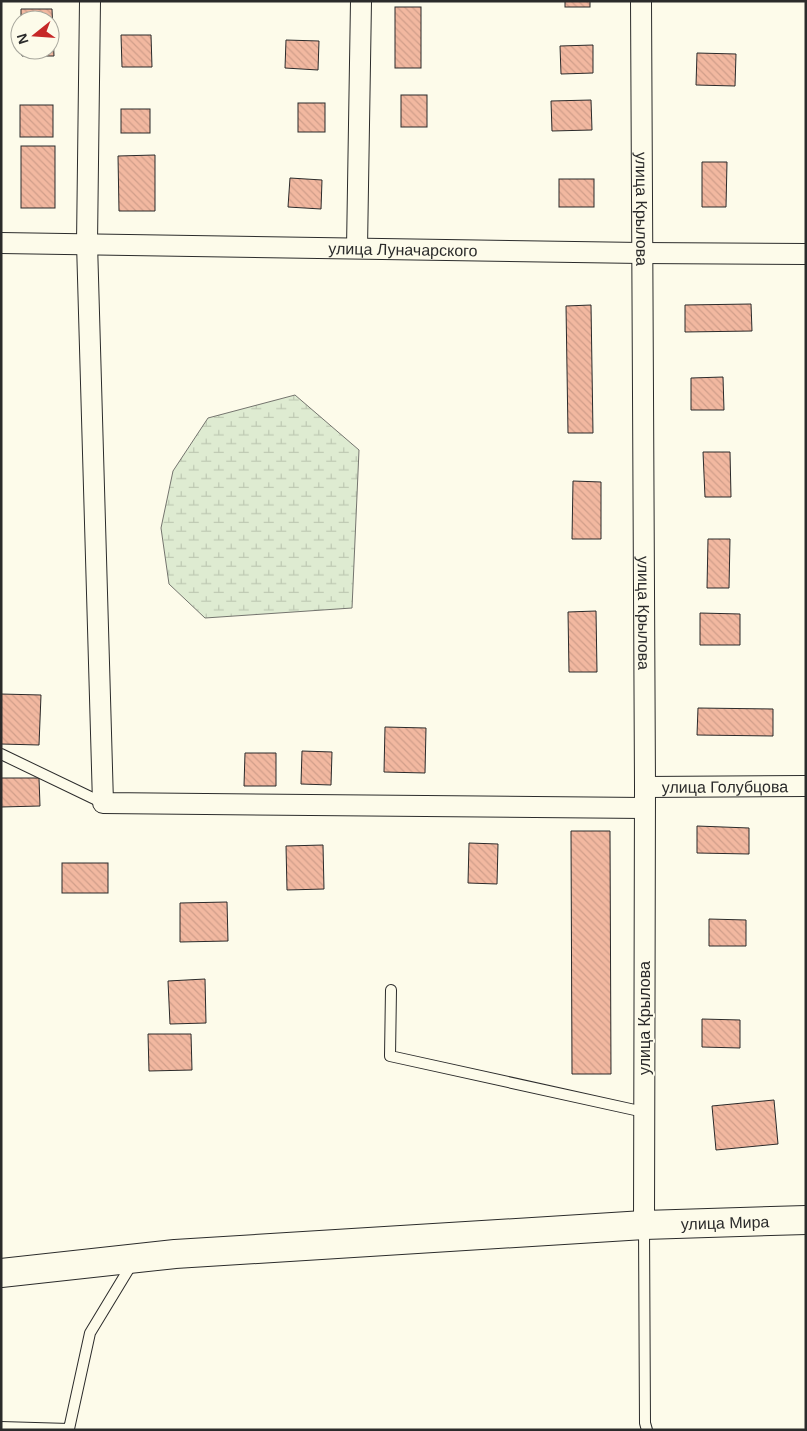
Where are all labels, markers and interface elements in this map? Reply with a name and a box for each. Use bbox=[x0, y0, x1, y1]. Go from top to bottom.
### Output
north arrow bbox=[10, 10, 60, 60]
text: N bbox=[13, 32, 32, 46]
street label: улица Крылова bbox=[633, 152, 651, 266]
street label: улица Луначарского bbox=[328, 240, 478, 259]
street label: улица Крылова bbox=[635, 556, 653, 670]
street label: улица Голубцова bbox=[662, 778, 788, 795]
street label: улица Крылова bbox=[636, 961, 653, 1075]
street label: улица Мира bbox=[681, 1213, 770, 1232]

